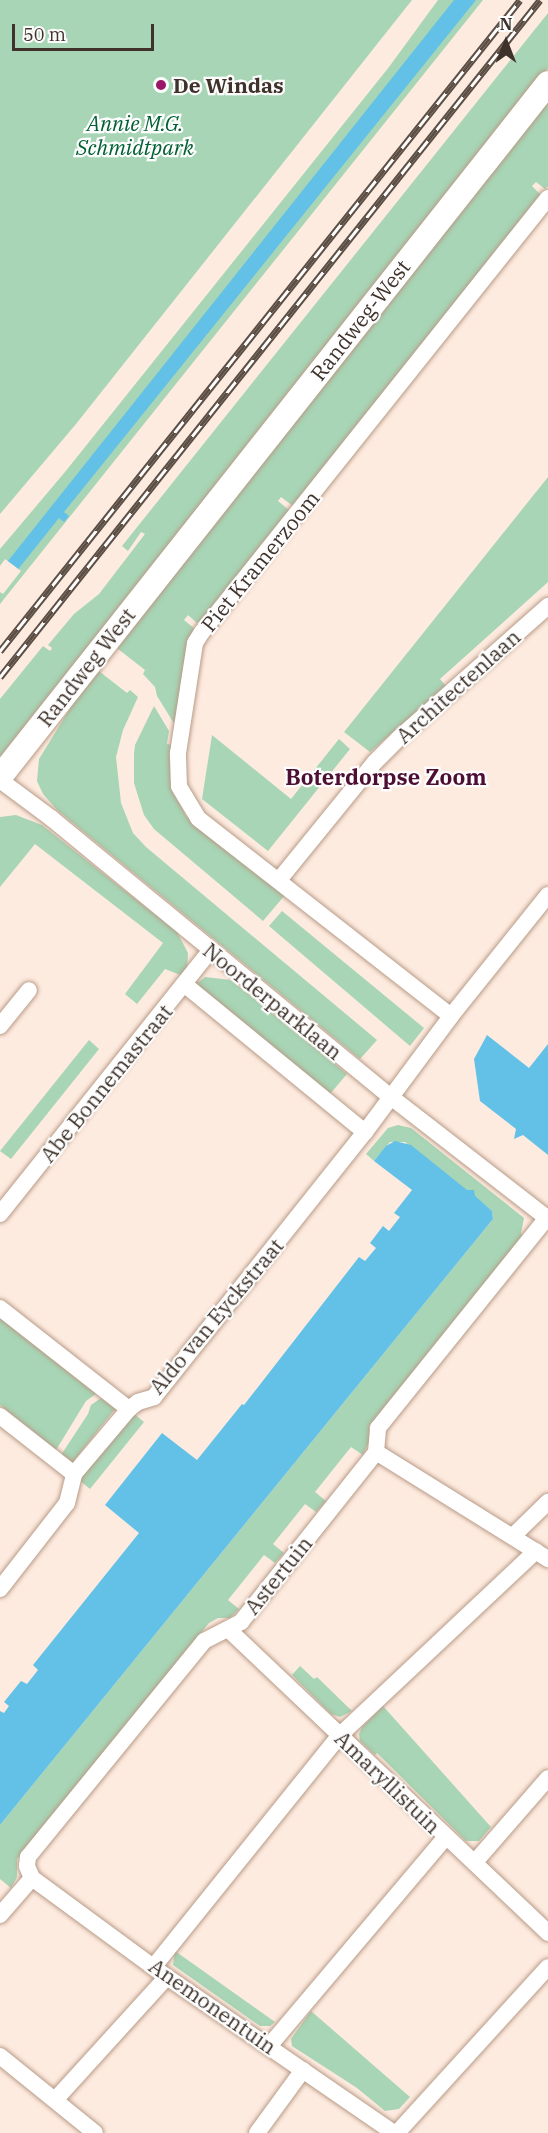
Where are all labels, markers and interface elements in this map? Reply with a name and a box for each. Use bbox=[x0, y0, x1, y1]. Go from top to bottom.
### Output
scale bar bbox=[15, 12, 158, 50]
north arrow bbox=[476, 12, 536, 72]
text: N bbox=[500, 14, 512, 34]
text: 50 m bbox=[23, 23, 66, 46]
place label: De Windas bbox=[173, 72, 284, 98]
marker: De Windas bbox=[154, 78, 168, 92]
park label: Annie M.G. Schmidtpark bbox=[76, 110, 194, 160]
street label: Randweg-West bbox=[305, 255, 415, 385]
street label: Piet Kramerzoom bbox=[196, 486, 324, 636]
street label: Randweg West bbox=[32, 603, 140, 731]
street label: Architectenlaan bbox=[391, 624, 525, 748]
district label: Boterdorpse Zoom bbox=[285, 764, 487, 790]
street label: Noorderparklaan bbox=[198, 937, 348, 1065]
street label: Abe Bonnemastraat bbox=[35, 999, 177, 1167]
street label: Aldo van Eyckstraat bbox=[144, 1233, 288, 1399]
street label: Astertuin bbox=[239, 1531, 317, 1619]
street label: Amaryllistuin bbox=[330, 1725, 446, 1839]
street label: Anemonentuin bbox=[145, 1953, 281, 2059]

